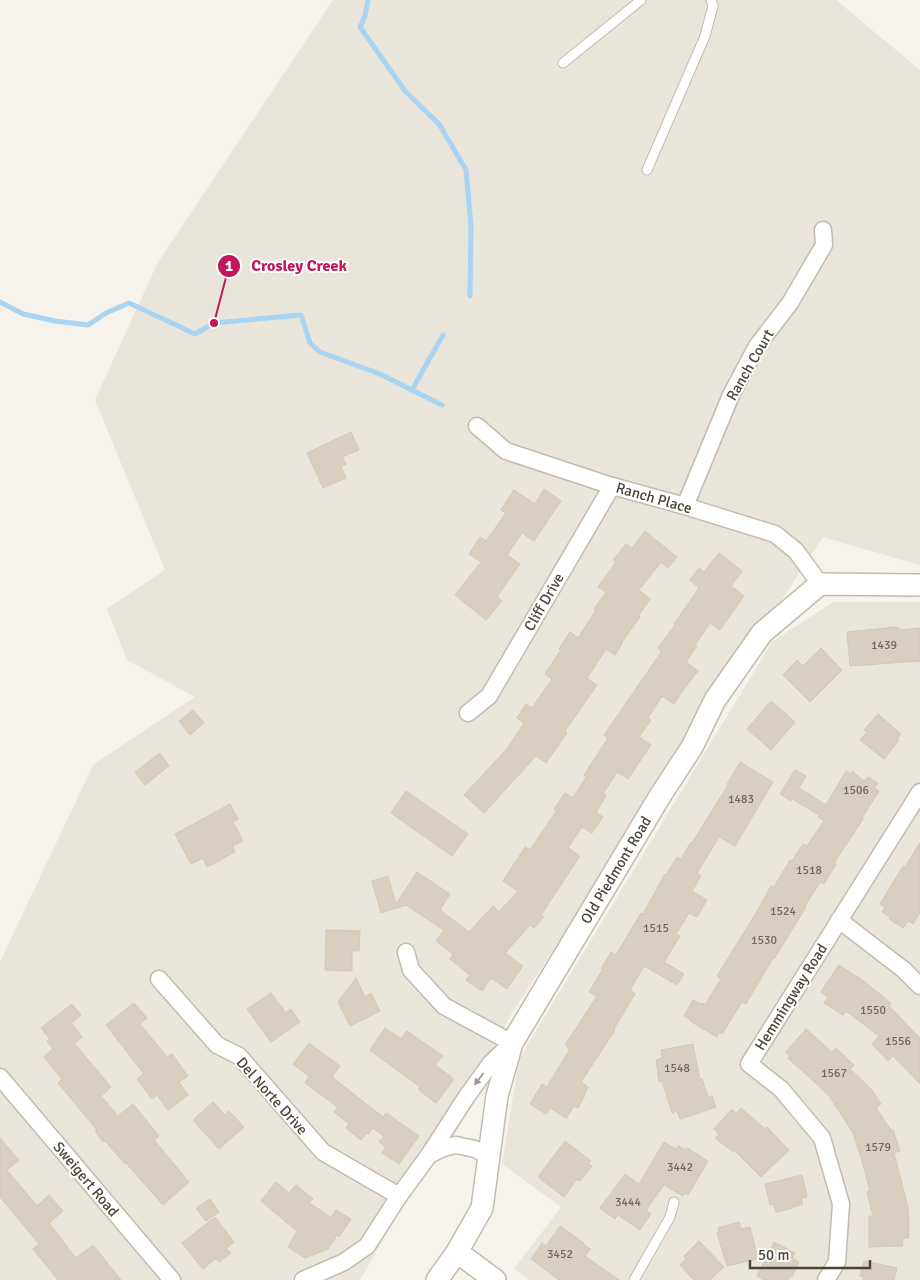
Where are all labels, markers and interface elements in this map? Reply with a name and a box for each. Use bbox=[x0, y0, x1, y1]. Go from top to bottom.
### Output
callout: Crosley Creek bbox=[216, 250, 357, 281]
text: Crosley Creek bbox=[251, 256, 347, 276]
text: 1 bbox=[225, 257, 233, 275]
street label: Ranch Court bbox=[722, 326, 778, 404]
street label: Ranch Place bbox=[614, 479, 694, 517]
street label: Cliff Drive bbox=[520, 570, 568, 634]
house number: 1439 bbox=[871, 638, 897, 653]
house number: 1506 bbox=[843, 783, 869, 798]
house number: 1483 bbox=[728, 792, 754, 807]
street label: Old Piedmont Road bbox=[577, 813, 655, 927]
house number: 1518 bbox=[796, 863, 822, 878]
house number: 1524 bbox=[770, 904, 796, 919]
house number: 1515 bbox=[643, 921, 669, 936]
house number: 1530 bbox=[751, 933, 777, 948]
street label: Hemmingway Road bbox=[751, 940, 831, 1054]
house number: 1550 bbox=[860, 1003, 886, 1018]
house number: 1556 bbox=[885, 1034, 911, 1049]
street label: Del Norte Drive bbox=[232, 1053, 312, 1139]
house number: 1548 bbox=[664, 1061, 690, 1076]
house number: 1567 bbox=[821, 1066, 847, 1081]
one-way arrow bbox=[474, 1072, 485, 1085]
street label: Sweigert Road bbox=[49, 1138, 123, 1220]
house number: 1579 bbox=[865, 1140, 891, 1155]
house number: 3442 bbox=[667, 1160, 693, 1175]
house number: 3444 bbox=[615, 1195, 641, 1210]
scale bar bbox=[750, 1238, 870, 1270]
text: 50 m bbox=[758, 1246, 789, 1264]
house number: 3452 bbox=[547, 1247, 573, 1262]

